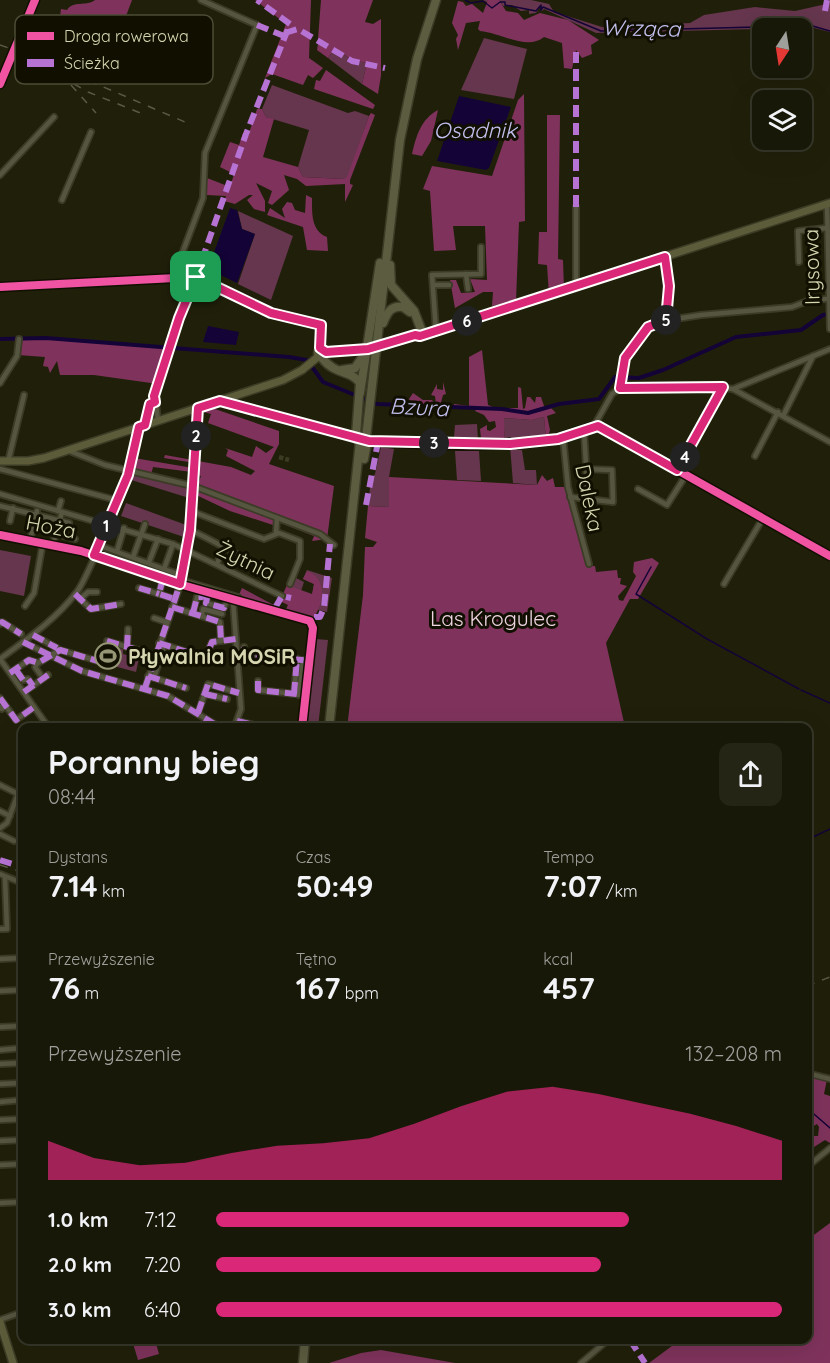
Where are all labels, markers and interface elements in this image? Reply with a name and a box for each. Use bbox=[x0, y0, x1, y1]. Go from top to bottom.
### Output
water label: Wrząca bbox=[602, 13, 682, 43]
legend bbox=[15, 15, 213, 84]
north arrow bbox=[752, 18, 812, 78]
map controls bbox=[752, 18, 812, 150]
text: Droga rowerowa bbox=[64, 26, 189, 46]
text: Ścieżka bbox=[64, 53, 120, 73]
button: layers bbox=[752, 90, 812, 150]
water label: Osadnik bbox=[433, 116, 519, 144]
street label: Irysowa bbox=[797, 229, 825, 305]
pin bbox=[170, 251, 221, 302]
icon: arrive bbox=[179, 260, 212, 293]
pin: 5 bbox=[651, 305, 681, 335]
pin: 6 bbox=[452, 306, 482, 336]
text: 5 bbox=[661, 310, 671, 330]
text: 6 bbox=[463, 311, 471, 331]
water label: Bzura bbox=[389, 391, 451, 423]
pin: 2 bbox=[181, 421, 211, 451]
text: 2 bbox=[191, 426, 201, 446]
pin: 3 bbox=[419, 428, 449, 458]
text: 3 bbox=[430, 433, 438, 453]
pin: 4 bbox=[670, 442, 700, 472]
text: 4 bbox=[680, 447, 690, 467]
street label: Daleka bbox=[570, 462, 610, 534]
street label: Hoża bbox=[24, 508, 78, 544]
pin: 1 bbox=[91, 511, 121, 541]
text: 1 bbox=[103, 516, 109, 536]
street label: Żytnia bbox=[212, 535, 280, 585]
park label: Las Krogulec bbox=[430, 605, 556, 631]
sports icon: Pływalnia MOSiR bbox=[93, 641, 123, 671]
place label: Pływalnia MOSiR bbox=[128, 643, 295, 669]
text: Poranny bieg bbox=[48, 741, 259, 782]
button: share bbox=[719, 743, 782, 806]
text: 08:44 bbox=[48, 784, 96, 809]
text: Dystans bbox=[48, 847, 108, 867]
text: Czas bbox=[296, 847, 331, 867]
text: Tempo bbox=[543, 847, 594, 867]
text: 7.14 bbox=[48, 867, 98, 905]
text: 50:49 bbox=[296, 867, 374, 905]
text: 7:07 bbox=[543, 867, 602, 905]
text: km bbox=[98, 881, 125, 901]
text: /km bbox=[602, 881, 638, 901]
text: Przewyższenie bbox=[48, 949, 155, 969]
text: Tętno bbox=[296, 949, 337, 969]
text: kcal bbox=[543, 949, 573, 969]
text: 76 bbox=[48, 969, 80, 1007]
text: 167 bbox=[296, 969, 340, 1007]
text: 457 bbox=[543, 969, 595, 1007]
text: m bbox=[80, 983, 99, 1003]
text: bpm bbox=[340, 983, 379, 1003]
text: Przewyższenie bbox=[48, 1041, 181, 1066]
text: 132–208 m bbox=[685, 1041, 782, 1066]
text: 1.0 km bbox=[48, 1207, 108, 1232]
text: 7:12 bbox=[144, 1207, 176, 1232]
text: 2.0 km bbox=[48, 1252, 112, 1277]
text: 7:20 bbox=[144, 1252, 181, 1277]
text: 3.0 km bbox=[48, 1297, 111, 1322]
text: 6:40 bbox=[144, 1297, 181, 1322]

